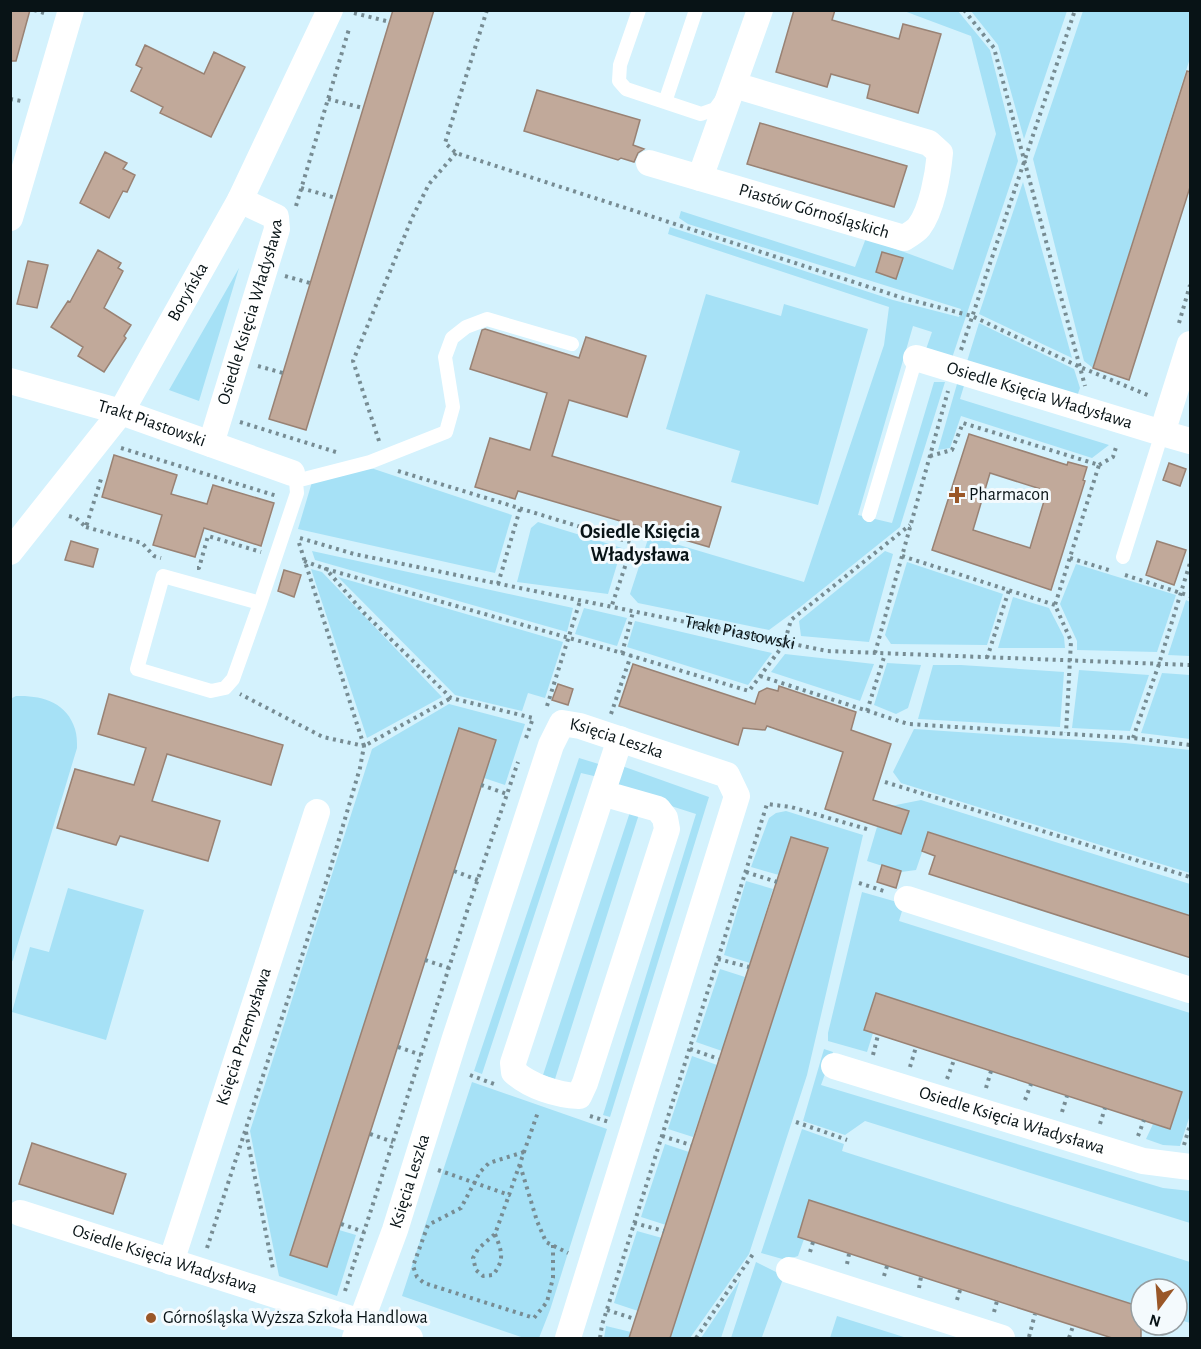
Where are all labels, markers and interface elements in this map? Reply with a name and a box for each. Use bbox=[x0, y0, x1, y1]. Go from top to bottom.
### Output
street label: Piastów Górnośląskich bbox=[737, 181, 891, 242]
street label: Osiedle Księcia Władysława bbox=[215, 218, 286, 407]
street label: Boryńska bbox=[165, 260, 212, 325]
street label: Osiedle Księcia Władysława bbox=[944, 359, 1135, 432]
street label: Trakt Piastowski bbox=[96, 397, 208, 450]
place label: Pharmacon bbox=[969, 486, 1049, 504]
marker: Pharmacon bbox=[950, 488, 964, 502]
district label: Osiedle Księcia Władysława bbox=[580, 522, 700, 565]
street label: Trakt Piastowski bbox=[683, 613, 797, 653]
street label: Księcia Leszka bbox=[568, 715, 666, 762]
street label: Księcia Przemysława bbox=[213, 965, 275, 1108]
street label: Osiedle Księcia Władysława bbox=[917, 1084, 1107, 1158]
street label: Księcia Leszka bbox=[387, 1132, 433, 1231]
street label: Osiedle Księcia Władysława bbox=[70, 1221, 260, 1297]
north arrow bbox=[1129, 1277, 1189, 1337]
place label: Górnośląska Wyższa Szkoła Handlowa bbox=[163, 1309, 428, 1327]
marker: Górnośląska Wyższa Szkoła Handlowa bbox=[144, 1311, 158, 1325]
text: N bbox=[1148, 1311, 1163, 1330]

